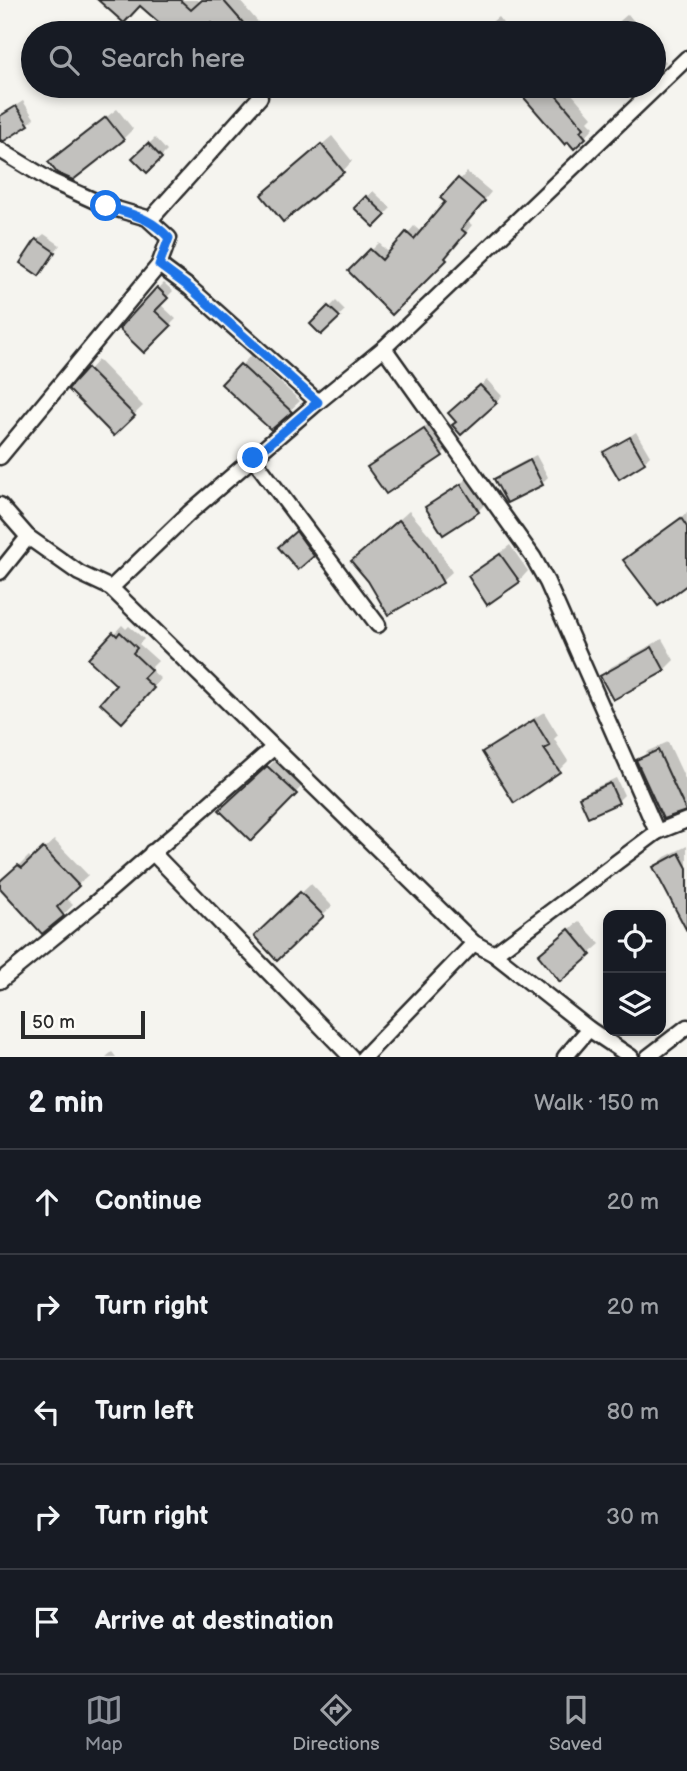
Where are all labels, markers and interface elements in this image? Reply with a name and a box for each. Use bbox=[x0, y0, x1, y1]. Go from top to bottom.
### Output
search box bbox=[21, 21, 666, 98]
icon: search bbox=[45, 41, 83, 79]
text: Search here bbox=[101, 44, 245, 75]
route start bbox=[90, 190, 121, 221]
route end bbox=[237, 442, 268, 473]
map controls bbox=[603, 910, 666, 1036]
button: locate bbox=[603, 910, 666, 973]
button: layers bbox=[603, 973, 666, 1036]
scale bar bbox=[21, 1008, 145, 1040]
text: 50 m bbox=[32, 1011, 75, 1034]
text: 2 min bbox=[28, 1085, 104, 1121]
text: Walk · 150 m bbox=[534, 1089, 659, 1117]
icon: ahead bbox=[28, 1183, 66, 1221]
text: Continue bbox=[95, 1186, 202, 1217]
text: 20 m bbox=[607, 1188, 659, 1216]
icon: right bbox=[28, 1288, 66, 1326]
text: Turn right bbox=[95, 1291, 208, 1322]
text: 20 m bbox=[607, 1293, 659, 1321]
icon: left bbox=[28, 1393, 66, 1431]
text: Turn left bbox=[95, 1396, 194, 1427]
text: 80 m bbox=[607, 1398, 659, 1426]
icon: right bbox=[28, 1498, 66, 1536]
text: Turn right bbox=[95, 1501, 208, 1532]
text: 30 m bbox=[606, 1503, 659, 1531]
icon: arrive bbox=[28, 1603, 66, 1641]
text: Arrive at destination bbox=[95, 1606, 334, 1637]
tab: Map bbox=[85, 1691, 123, 1756]
tab: Directions bbox=[292, 1691, 380, 1756]
tab: Saved bbox=[549, 1691, 602, 1756]

